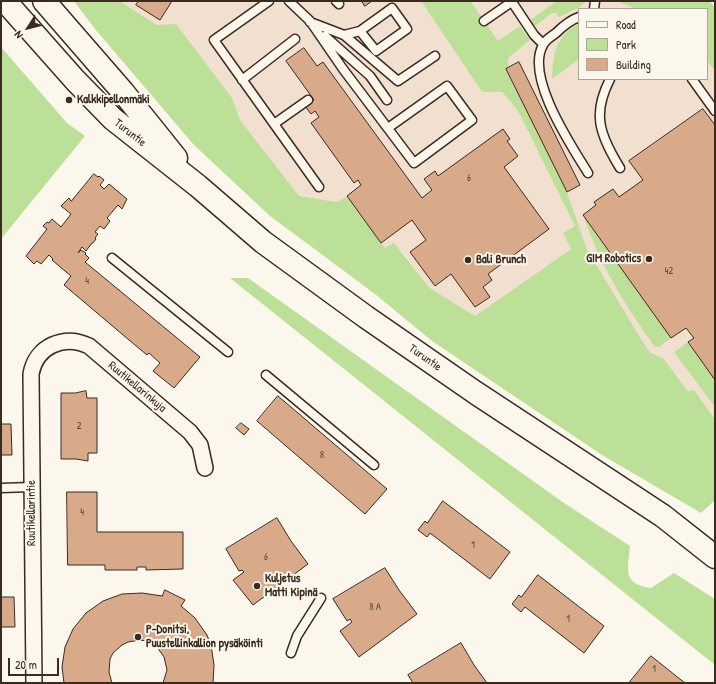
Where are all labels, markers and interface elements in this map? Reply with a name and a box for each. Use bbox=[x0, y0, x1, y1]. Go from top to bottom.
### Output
north arrow bbox=[8, 8, 48, 48]
legend bbox=[578, 8, 708, 80]
text: Road bbox=[616, 16, 636, 33]
text: N bbox=[11, 29, 26, 42]
text: Park bbox=[616, 36, 636, 53]
text: Building bbox=[616, 56, 651, 73]
place label: Kalkkipellonmäki bbox=[77, 93, 150, 107]
marker: Kalkkipellonmäki bbox=[64, 95, 74, 105]
street label: Turuntie bbox=[111, 116, 149, 150]
house number: 6 bbox=[467, 172, 471, 184]
place label: GIM Robotics bbox=[586, 252, 641, 266]
place label: Bali Brunch bbox=[476, 253, 526, 267]
marker: GIM Robotics bbox=[644, 254, 654, 264]
marker: Bali Brunch bbox=[463, 255, 473, 265]
house number: 42 bbox=[665, 265, 673, 277]
house number: 4 bbox=[85, 275, 89, 287]
street label: Turuntie bbox=[406, 342, 444, 374]
street label: Ruutikellarinkuja bbox=[105, 358, 169, 416]
house number: 2 bbox=[77, 420, 81, 432]
house number: 8 bbox=[320, 449, 324, 461]
street label: Ruutikellarintie bbox=[25, 480, 39, 546]
house number: 4 bbox=[80, 506, 84, 518]
house number: 1 bbox=[471, 539, 475, 551]
house number: 6 bbox=[264, 551, 268, 563]
place label: Kuljetus Matti Kipinä bbox=[265, 572, 317, 600]
marker: Kuljetus Matti Kipinä bbox=[252, 581, 262, 591]
house number: 8 A bbox=[369, 601, 381, 613]
house number: 1 bbox=[566, 613, 570, 625]
place label: P-Donitsi, Puustellinkallion pysäköinti bbox=[146, 623, 263, 651]
marker: P-Donitsi, Puustellinkallion pysäköinti bbox=[133, 632, 143, 642]
scale bar bbox=[10, 650, 61, 676]
text: 20 m bbox=[15, 656, 37, 673]
house number: 1 bbox=[652, 663, 656, 675]

